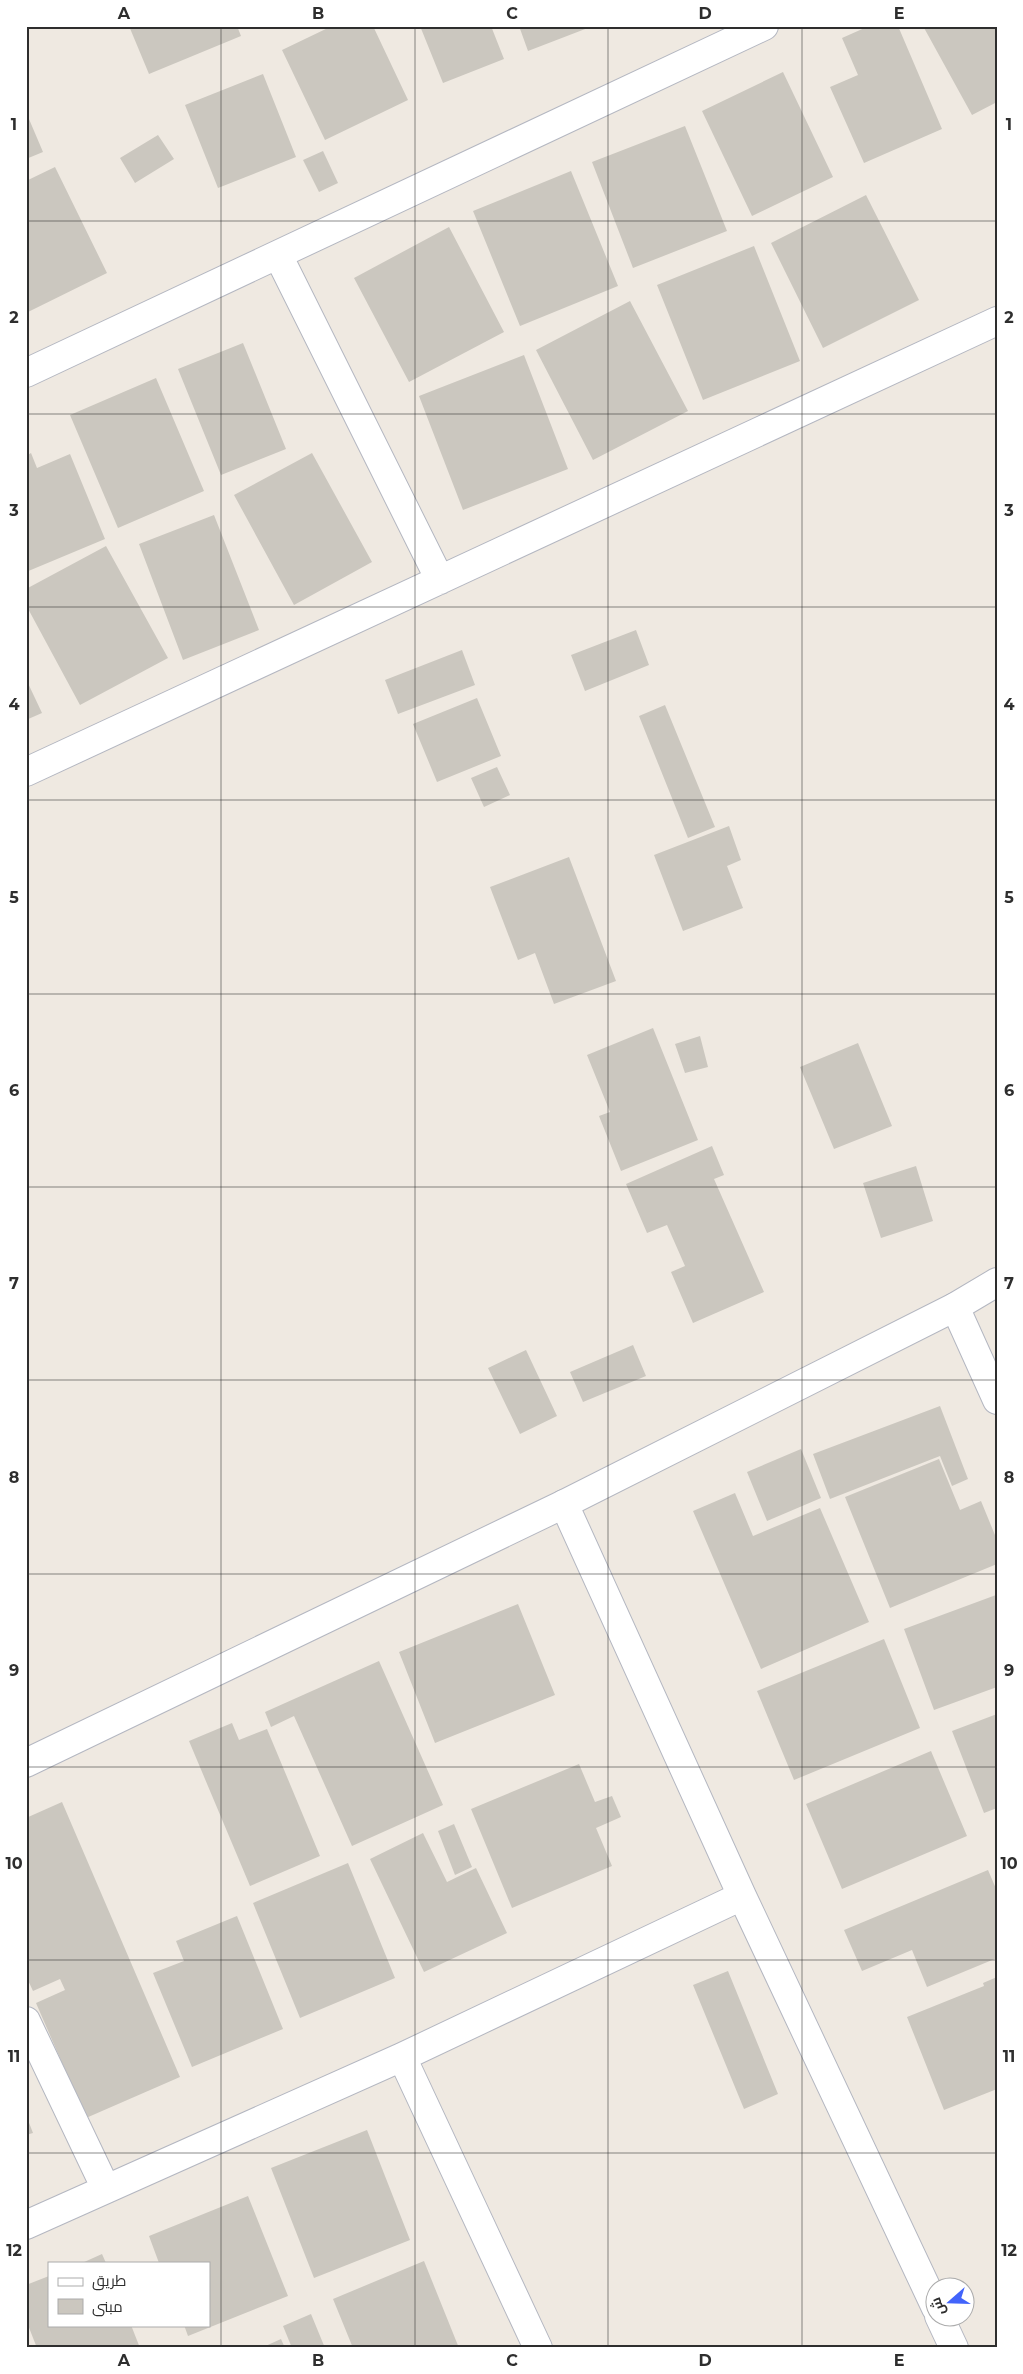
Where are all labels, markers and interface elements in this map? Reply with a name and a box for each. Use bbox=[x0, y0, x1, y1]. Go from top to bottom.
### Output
text: A bbox=[117, 4, 131, 23]
text: B bbox=[312, 4, 324, 23]
text: C bbox=[506, 4, 518, 23]
text: D bbox=[698, 4, 712, 23]
text: E bbox=[894, 4, 904, 23]
text: 1 bbox=[11, 115, 17, 134]
text: 1 bbox=[1006, 115, 1012, 134]
text: 2 bbox=[9, 308, 19, 327]
text: 2 bbox=[1004, 308, 1014, 327]
text: 3 bbox=[8, 501, 19, 520]
text: 3 bbox=[1003, 501, 1014, 520]
text: 4 bbox=[8, 695, 20, 714]
text: 4 bbox=[1003, 695, 1015, 714]
text: 5 bbox=[9, 888, 19, 907]
text: 5 bbox=[1004, 888, 1014, 907]
text: 6 bbox=[9, 1081, 19, 1100]
text: 6 bbox=[1004, 1081, 1014, 1100]
text: 7 bbox=[9, 1274, 19, 1293]
text: 7 bbox=[1004, 1274, 1014, 1293]
text: 8 bbox=[9, 1468, 19, 1487]
text: 8 bbox=[1004, 1468, 1014, 1487]
text: 9 bbox=[9, 1661, 19, 1680]
text: 9 bbox=[1004, 1661, 1014, 1680]
text: 10 bbox=[5, 1854, 23, 1873]
text: 10 bbox=[1000, 1854, 1018, 1873]
text: 11 bbox=[8, 2047, 20, 2066]
text: 11 bbox=[1003, 2047, 1015, 2066]
text: 12 bbox=[6, 2241, 22, 2260]
text: 12 bbox=[1001, 2241, 1017, 2260]
legend bbox=[48, 2262, 210, 2326]
text: طريق bbox=[92, 2271, 126, 2291]
north arrow bbox=[926, 2276, 976, 2326]
text: ش bbox=[926, 2295, 949, 2318]
text: مبنى bbox=[92, 2297, 123, 2317]
text: A bbox=[117, 2351, 131, 2370]
text: B bbox=[312, 2351, 324, 2370]
text: C bbox=[506, 2351, 518, 2370]
text: D bbox=[698, 2351, 712, 2370]
text: E bbox=[894, 2351, 904, 2370]

